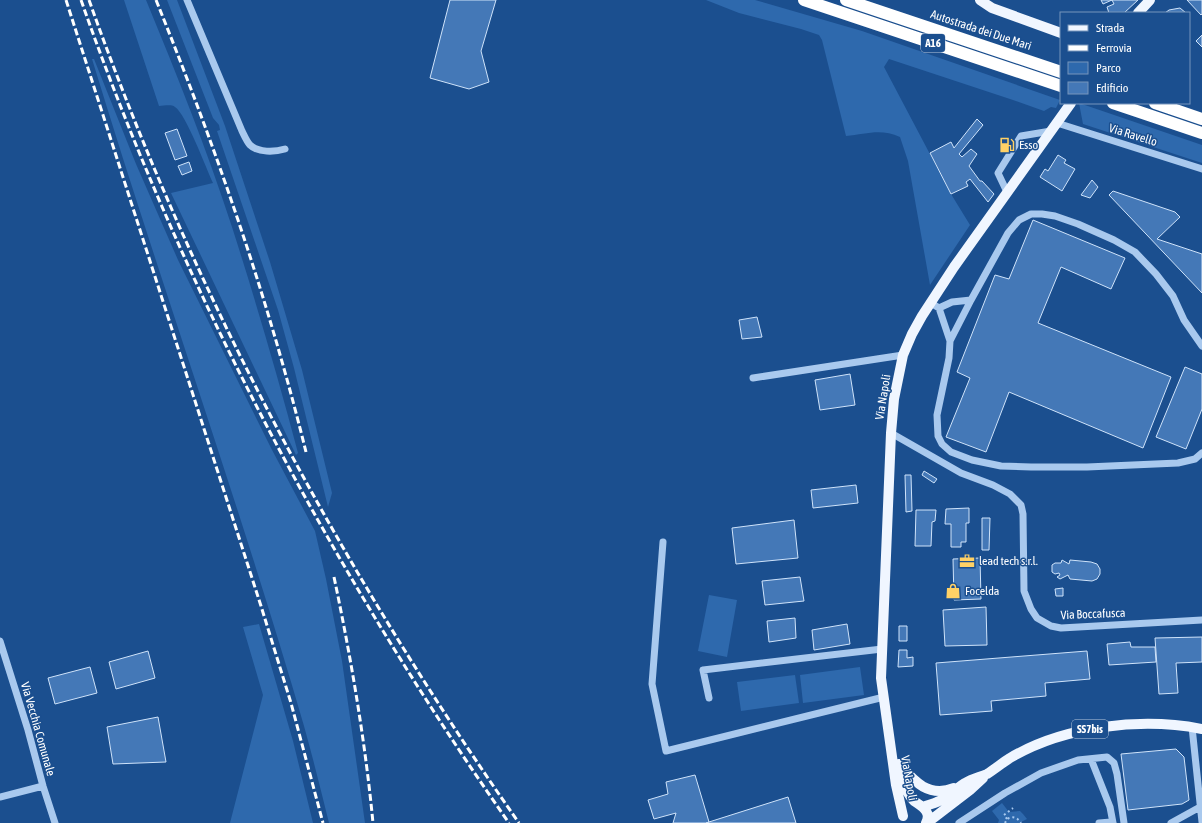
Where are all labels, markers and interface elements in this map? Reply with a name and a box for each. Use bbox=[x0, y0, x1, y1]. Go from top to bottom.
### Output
street label: Autostrada dei Due Mari bbox=[929, 7, 1033, 53]
legend bbox=[1060, 12, 1190, 104]
text: Strada bbox=[1096, 21, 1125, 35]
road number: A16 bbox=[921, 34, 945, 52]
text: Ferrovia bbox=[1096, 41, 1132, 55]
text: Parco bbox=[1096, 61, 1121, 75]
text: Edificio bbox=[1096, 81, 1129, 95]
street label: Via Ravello bbox=[1107, 121, 1159, 149]
fuel station icon: Esso bbox=[998, 136, 1016, 154]
place label: Esso bbox=[1019, 138, 1039, 152]
street label: Via Napoli bbox=[873, 373, 893, 421]
office icon: lead tech s.r.l. bbox=[958, 552, 976, 570]
place label: lead tech s.r.l. bbox=[979, 554, 1038, 568]
shop icon: Focelda bbox=[944, 582, 962, 600]
place label: Focelda bbox=[965, 584, 999, 598]
street label: Via Boccafusca bbox=[1060, 606, 1126, 622]
street label: Via Vecchia Comunale bbox=[18, 681, 58, 777]
road number: SS7bis bbox=[1072, 720, 1108, 738]
street label: Via Napoli bbox=[898, 754, 920, 802]

